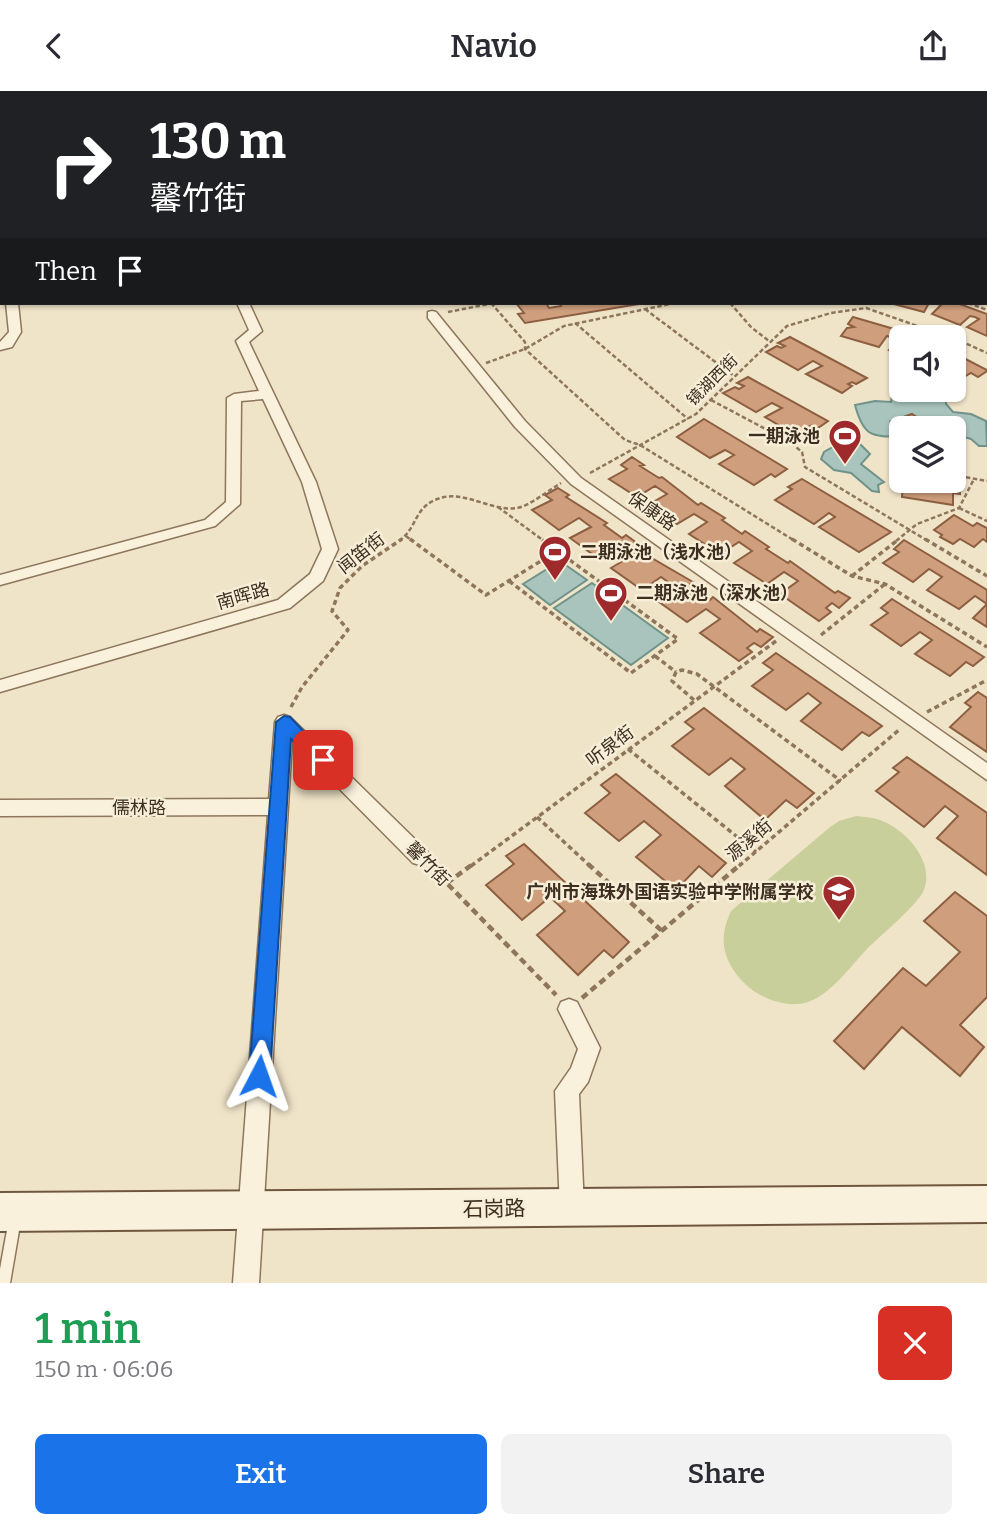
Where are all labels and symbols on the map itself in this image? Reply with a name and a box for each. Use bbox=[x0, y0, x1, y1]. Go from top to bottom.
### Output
street label: 镜湖西街 bbox=[683, 351, 741, 409]
sports icon: 一期泳池 bbox=[826, 417, 864, 466]
place label: 一期泳池 bbox=[748, 425, 820, 447]
street label: 保康路 bbox=[624, 487, 680, 535]
street label: 闻笛街 bbox=[333, 528, 389, 578]
sports icon: 二期泳池（浅水池） bbox=[536, 533, 574, 582]
place label: 二期泳池（浅水池） bbox=[580, 541, 742, 563]
sports icon: 二期泳池（深水池） bbox=[592, 574, 630, 623]
street label: 南晖路 bbox=[214, 578, 272, 614]
place label: 二期泳池（深水池） bbox=[636, 582, 798, 604]
street label: 听泉街 bbox=[582, 721, 638, 771]
pin bbox=[293, 730, 353, 790]
street label: 儒林路 bbox=[112, 797, 166, 819]
street label: 源溪街 bbox=[721, 814, 777, 866]
street label: 馨竹街 bbox=[401, 837, 455, 891]
school or university icon: 广州市海珠外国语实验中学附属学校 bbox=[820, 873, 858, 922]
place label: 广州市海珠外国语实验中学附属学校 bbox=[526, 881, 814, 903]
position arrow bbox=[222, 1039, 296, 1113]
street label: 石岗路 bbox=[462, 1195, 526, 1223]

